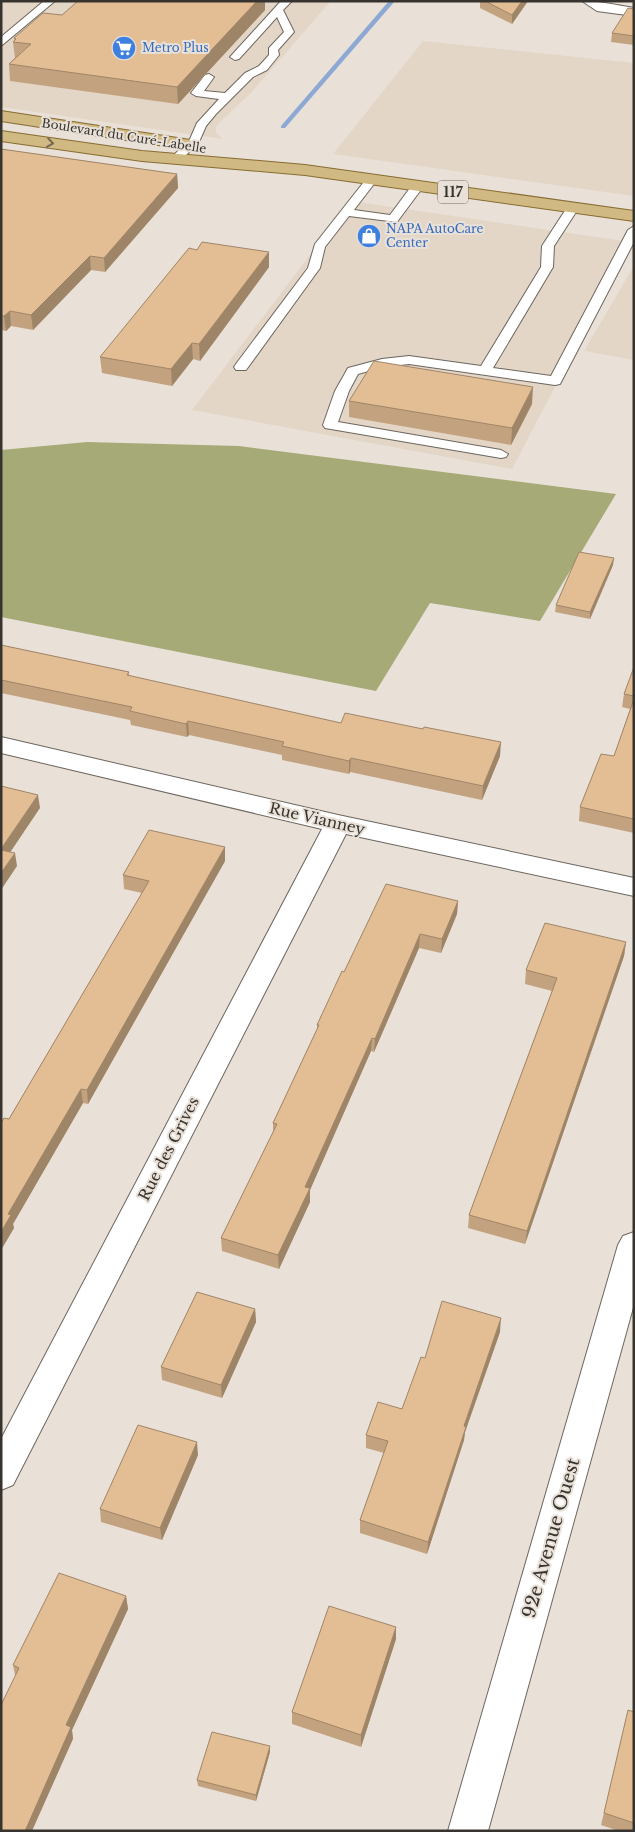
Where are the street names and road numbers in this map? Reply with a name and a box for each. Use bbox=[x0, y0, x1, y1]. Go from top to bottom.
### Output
street label: Boulevard du Curé-Labelle bbox=[41, 115, 208, 156]
road number: 117 bbox=[438, 180, 468, 203]
street label: Rue Vianney bbox=[267, 798, 367, 839]
street label: Rue des Grives bbox=[134, 1093, 203, 1204]
street label: 92e Avenue Ouest bbox=[518, 1455, 584, 1621]

